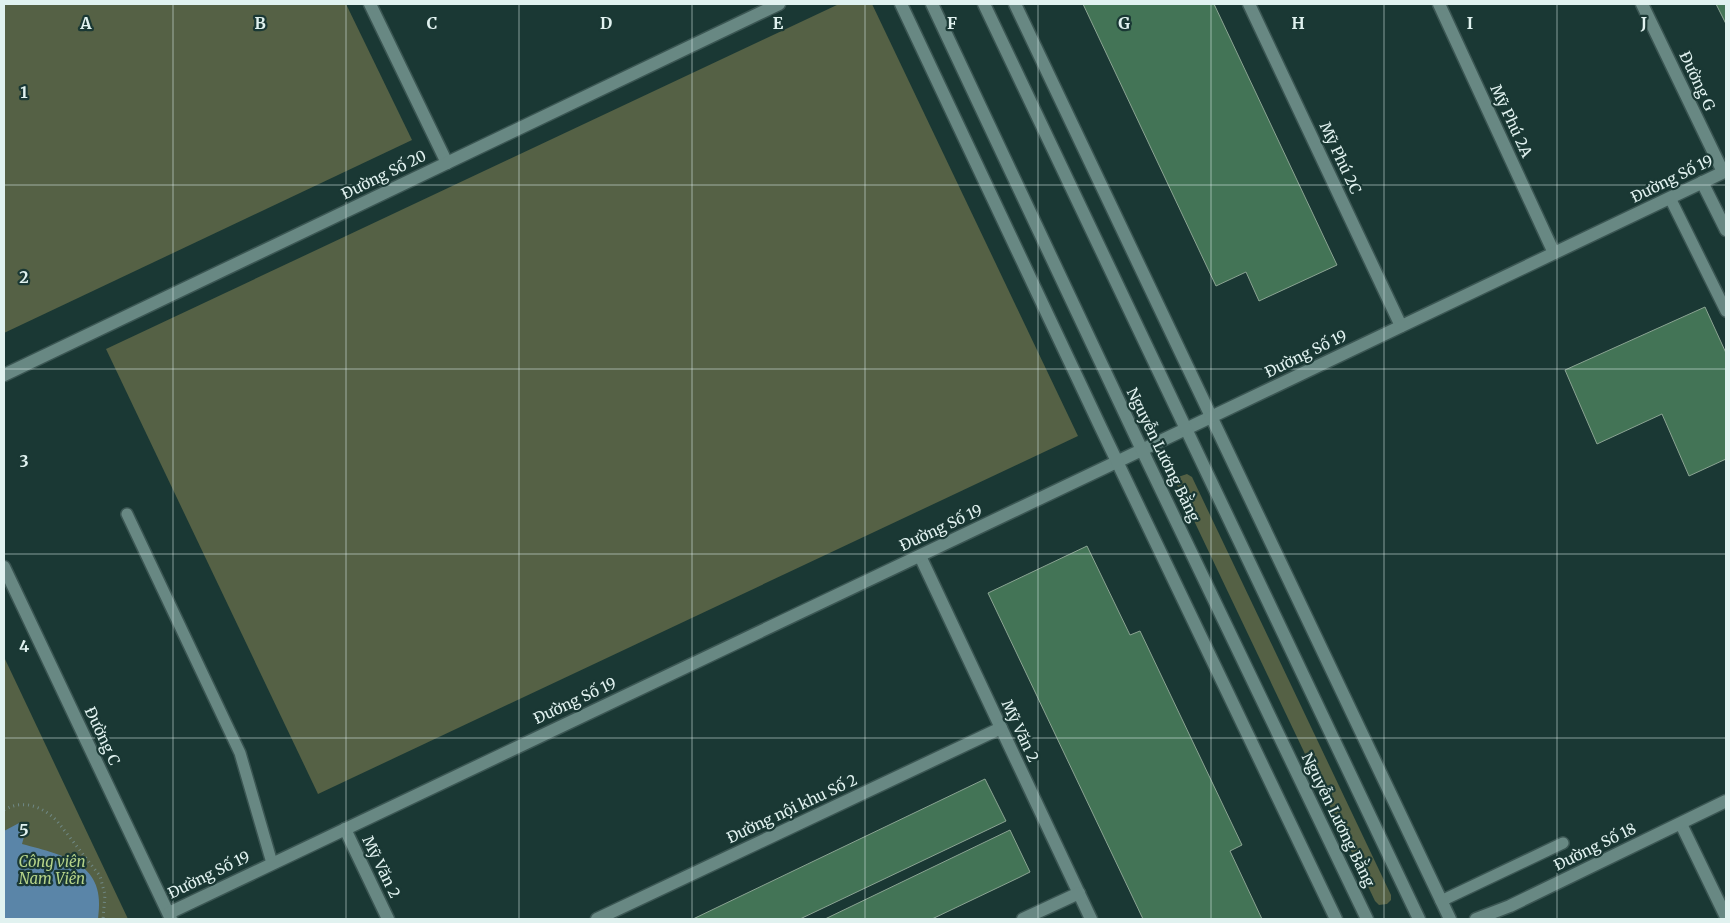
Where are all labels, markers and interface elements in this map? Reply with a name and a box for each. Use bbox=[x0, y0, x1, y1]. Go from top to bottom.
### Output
text: A bbox=[79, 13, 92, 33]
text: B bbox=[254, 13, 266, 33]
text: C bbox=[427, 13, 437, 33]
text: D bbox=[600, 13, 612, 33]
text: E bbox=[773, 13, 784, 33]
text: F bbox=[947, 13, 957, 33]
text: G bbox=[1118, 13, 1130, 33]
text: H bbox=[1291, 13, 1305, 33]
text: I bbox=[1467, 13, 1473, 33]
text: J bbox=[1640, 13, 1647, 33]
street label: Đường G bbox=[1675, 48, 1719, 114]
street label: Mỹ Phú 2A bbox=[1486, 81, 1537, 161]
text: 1 bbox=[20, 82, 28, 102]
street label: Mỹ Phú 2C bbox=[1316, 119, 1365, 197]
street label: Đường Số 20 bbox=[338, 145, 429, 203]
street label: Đường Số 19 bbox=[1627, 150, 1716, 207]
text: 2 bbox=[19, 267, 29, 287]
street label: Đường Số 19 bbox=[1261, 325, 1350, 382]
street label: Nguyễn Lương Bằng bbox=[1123, 383, 1207, 525]
text: 3 bbox=[19, 451, 29, 471]
street label: Đường Số 19 bbox=[896, 499, 985, 555]
text: 4 bbox=[19, 636, 29, 656]
street label: Đường Số 19 bbox=[530, 672, 619, 728]
street label: Mỹ Văn 2 bbox=[998, 697, 1043, 765]
street label: Đường C bbox=[81, 704, 124, 768]
street label: Nguyễn Lương Bằng bbox=[1298, 748, 1382, 890]
street label: Đường nội khu Số 2 bbox=[723, 769, 860, 847]
street label: Đường Số 18 bbox=[1550, 818, 1639, 875]
text: 5 bbox=[19, 820, 29, 840]
street label: Mỹ Văn 2 bbox=[358, 833, 405, 901]
street label: Đường Số 19 bbox=[164, 846, 253, 903]
park label: Công viên Nam Viên bbox=[18, 852, 86, 888]

